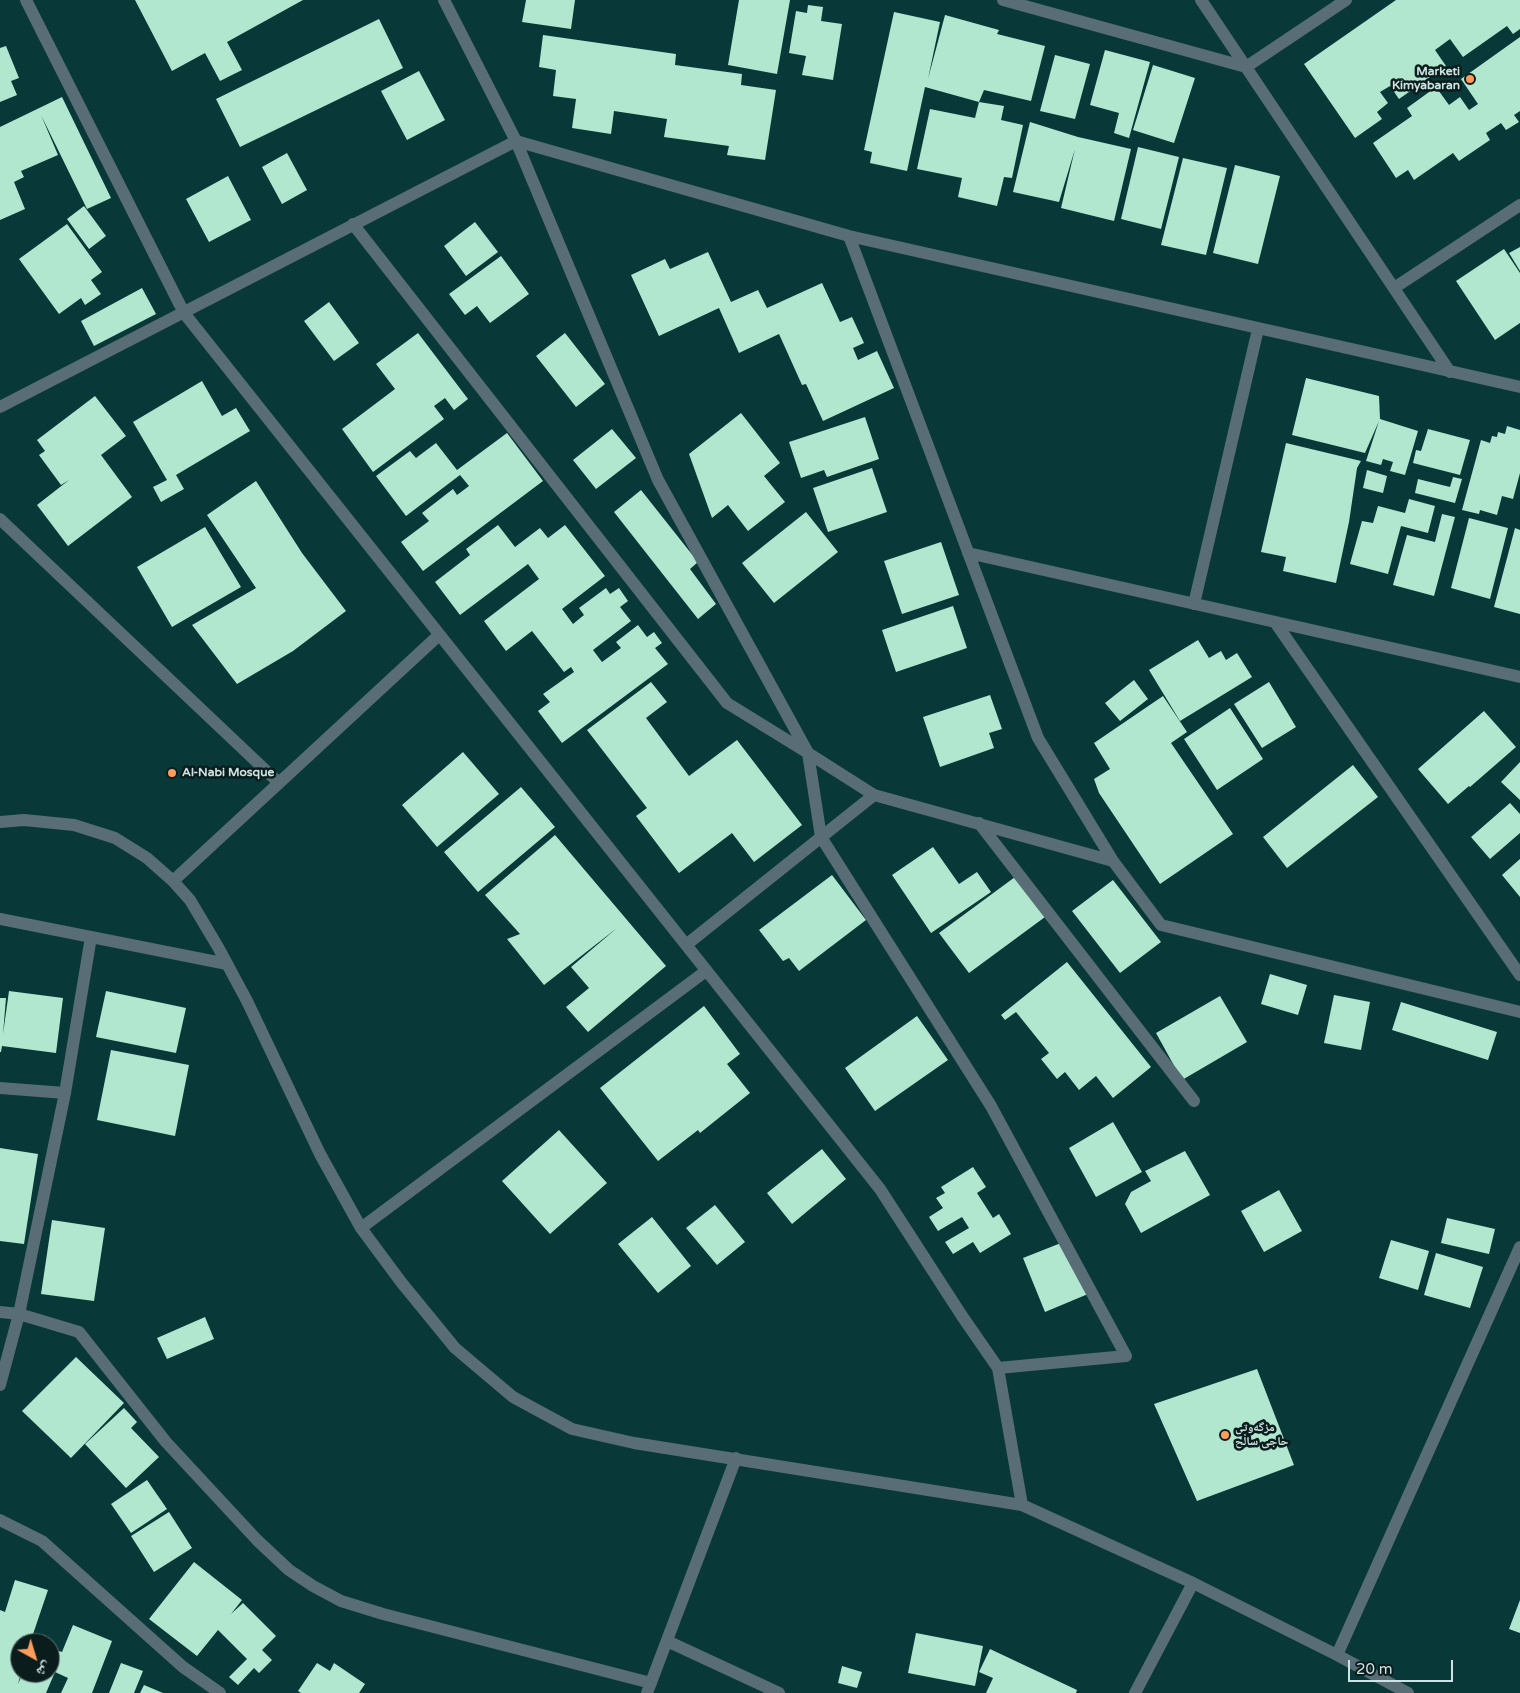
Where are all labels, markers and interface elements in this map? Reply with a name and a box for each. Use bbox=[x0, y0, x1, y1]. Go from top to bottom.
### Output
place label: Marketi Kimyabaran bbox=[1392, 65, 1460, 93]
marker: Marketi Kimyabaran bbox=[1464, 73, 1476, 85]
place label: Al-Nabi Mosque bbox=[182, 766, 274, 780]
marker: Al-Nabi Mosque bbox=[166, 767, 178, 779]
place label: مزگەوتی حاجی ساڵح bbox=[1235, 1421, 1289, 1449]
marker: مزگەوتی حاجی ساڵح bbox=[1219, 1429, 1231, 1441]
north arrow bbox=[10, 1633, 60, 1683]
scale bar bbox=[1350, 1650, 1455, 1682]
text: ش bbox=[33, 1658, 55, 1681]
text: 20 m bbox=[1356, 1660, 1393, 1678]

